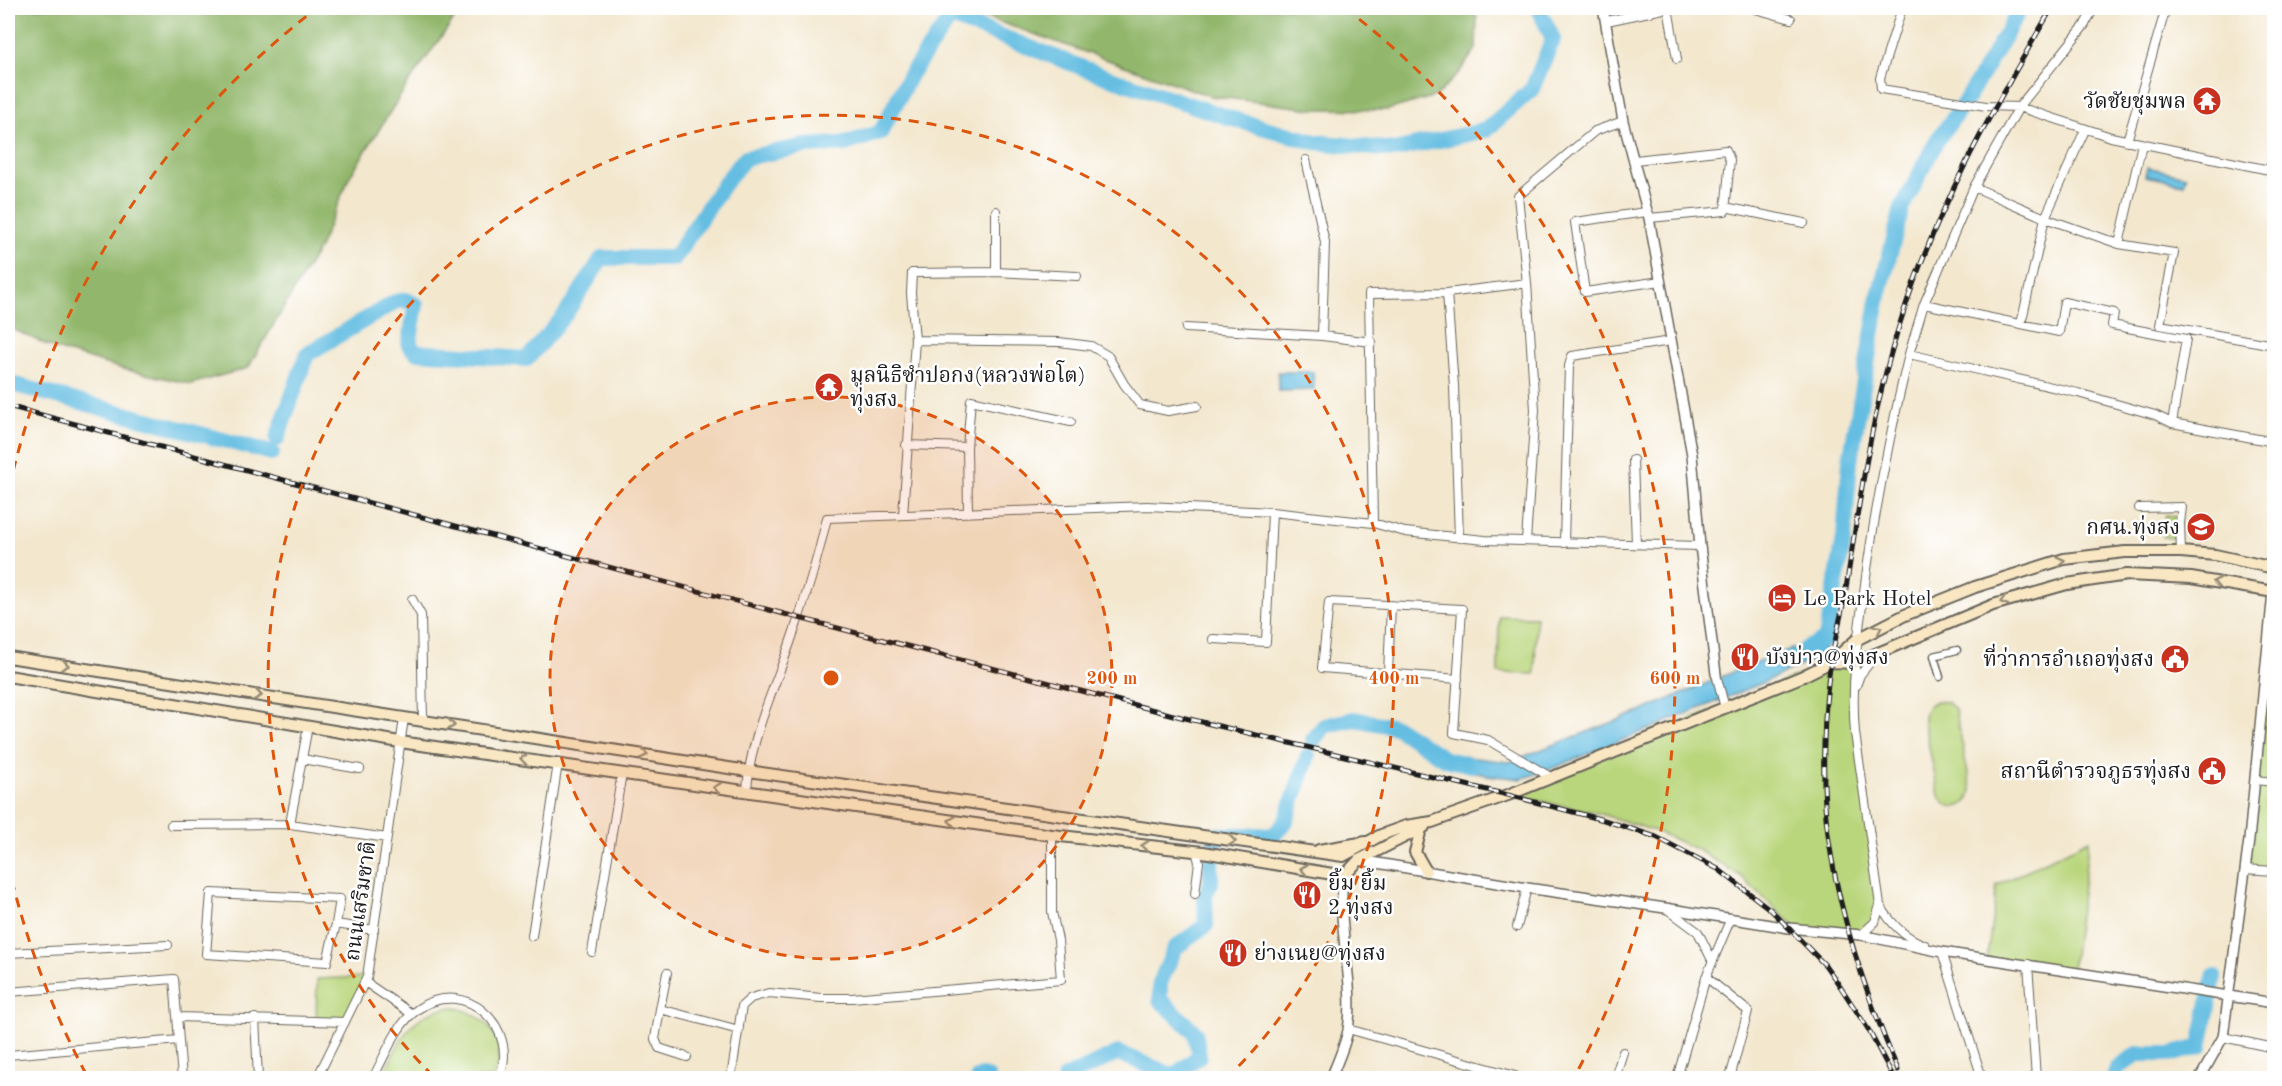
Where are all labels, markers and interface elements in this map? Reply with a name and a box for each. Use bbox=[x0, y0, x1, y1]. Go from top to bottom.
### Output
temple icon: วัดชัยชุมพล bbox=[2191, 85, 2223, 117]
place label: วัดชัยชุมพล bbox=[2083, 91, 2186, 115]
place label: มูลนิธิซำปอกง(หลวงพ่อโต) ทุ่งสง bbox=[850, 360, 1086, 413]
temple icon: มูลนิธิซำปอกง(หลวงพ่อโต) ทุ่งสง bbox=[813, 371, 845, 403]
school or university icon: กศน.ทุ่งสง bbox=[2185, 511, 2217, 543]
place label: กศน.ทุ่งสง bbox=[2086, 515, 2180, 541]
one-way arrow bbox=[2055, 555, 2065, 568]
one-way arrow bbox=[2212, 576, 2222, 589]
hotel icon: Le Park Hotel bbox=[1766, 582, 1798, 614]
place label: Le Park Hotel bbox=[1803, 589, 1932, 610]
one-way arrow bbox=[1999, 594, 2010, 606]
one-way arrow bbox=[1872, 624, 1883, 636]
restaurant icon: บังบ่าว@ทุ่งสง bbox=[1729, 641, 1761, 673]
place label: ที่ว่าการอำเถอทุ่งสง bbox=[1983, 643, 2154, 673]
public building icon: ที่ว่าการอำเถอทุ่งสง bbox=[2159, 643, 2191, 675]
place label: บังบ่าว@ทุ่งสง bbox=[1766, 645, 1889, 671]
one-way arrow bbox=[61, 659, 70, 671]
centre of rings bbox=[821, 668, 841, 688]
text: 200 m bbox=[1087, 670, 1137, 688]
text: 400 m bbox=[1369, 670, 1419, 688]
text: 600 m bbox=[1650, 670, 1700, 688]
one-way arrow bbox=[253, 689, 263, 701]
one-way arrow bbox=[446, 718, 455, 730]
one-way arrow bbox=[639, 748, 648, 760]
one-way arrow bbox=[519, 753, 529, 765]
public building icon: สถานีตำรวจภูธรทุ่งสง bbox=[2196, 755, 2228, 787]
place label: สถานีตำรวจภูธรทุ่งสง bbox=[2001, 759, 2191, 785]
one-way arrow bbox=[712, 782, 721, 794]
one-way arrow bbox=[947, 815, 956, 827]
one-way arrow bbox=[1228, 834, 1237, 847]
street label: ถนนเสริมชาติ bbox=[341, 840, 380, 962]
one-way arrow bbox=[1140, 840, 1149, 852]
one-way arrow bbox=[1299, 863, 1309, 876]
place label: ยิ้ม ยิ้ม 2 ทุ่งสง bbox=[1328, 867, 1394, 921]
restaurant icon: ยิ้ม ยิ้ม 2 ทุ่งสง bbox=[1291, 879, 1323, 911]
restaurant icon: ย่างเนย@ทุ่งสง bbox=[1217, 937, 1249, 969]
place label: ย่างเนย@ทุ่งสง bbox=[1254, 941, 1386, 967]

